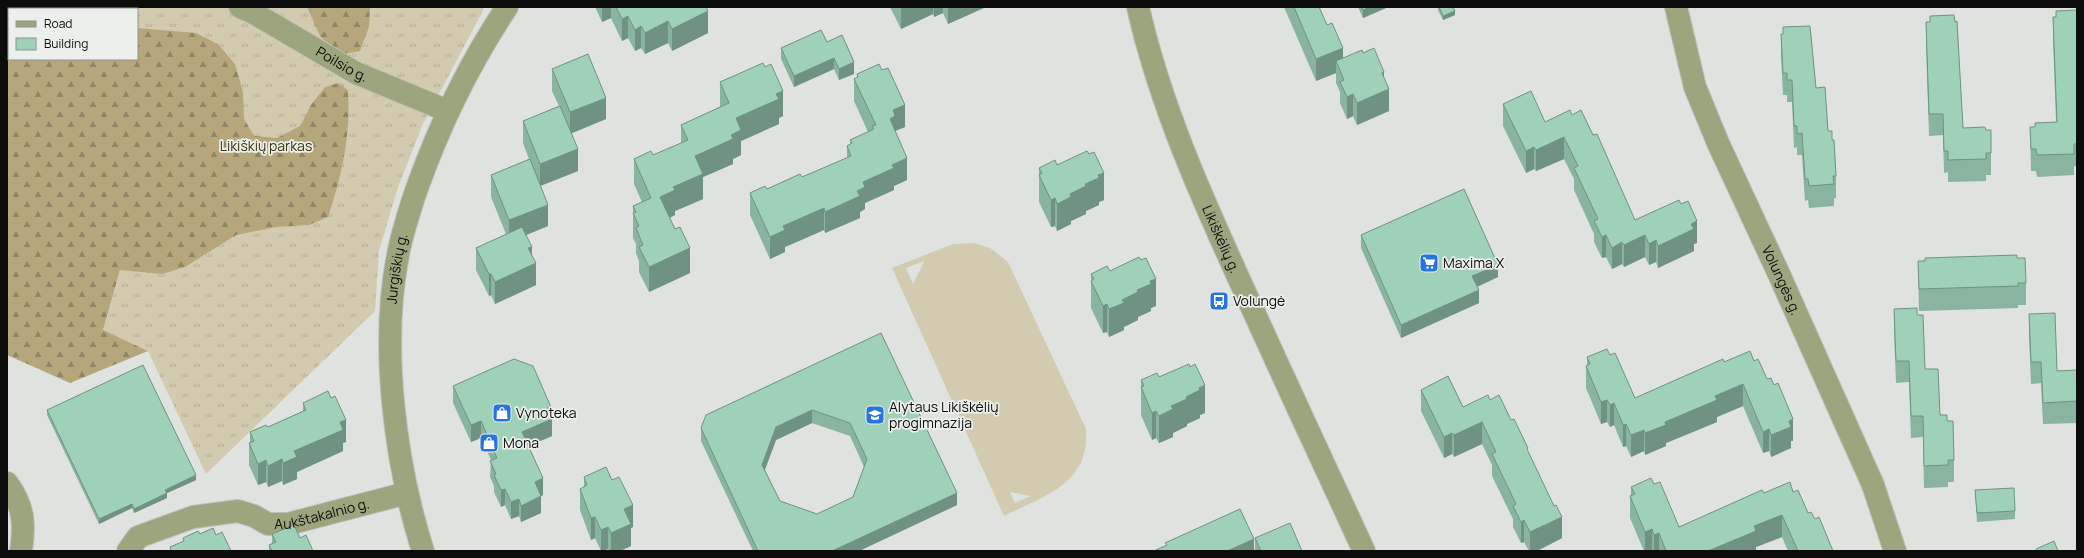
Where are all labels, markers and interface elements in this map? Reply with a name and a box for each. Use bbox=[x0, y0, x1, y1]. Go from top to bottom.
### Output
legend bbox=[8, 8, 138, 60]
text: Road bbox=[44, 15, 72, 32]
text: Building bbox=[44, 35, 88, 52]
street label: Poilsio g. bbox=[313, 42, 371, 86]
park label: Likiškių parkas bbox=[220, 136, 312, 155]
street label: Likiškėlių g. bbox=[1198, 202, 1245, 276]
street label: Jurgiškių g. bbox=[382, 231, 412, 305]
street label: Volungės g. bbox=[1758, 242, 1806, 318]
supermarket icon: Maxima X bbox=[1418, 252, 1440, 274]
place label: Maxima X bbox=[1443, 253, 1505, 272]
bus stop icon: Volungė bbox=[1208, 290, 1230, 312]
place label: Volungė bbox=[1233, 291, 1285, 310]
place label: Alytaus Likiškėlių progimnazija bbox=[889, 397, 999, 432]
shop icon: Vynoteka bbox=[491, 402, 513, 424]
place label: Vynoteka bbox=[516, 403, 577, 422]
school or university icon: Alytaus Likiškėlių progimnazija bbox=[864, 404, 886, 426]
shop icon: Mona bbox=[478, 432, 500, 454]
place label: Mona bbox=[503, 433, 539, 452]
street label: Aukštakalnio g. bbox=[274, 493, 371, 533]

